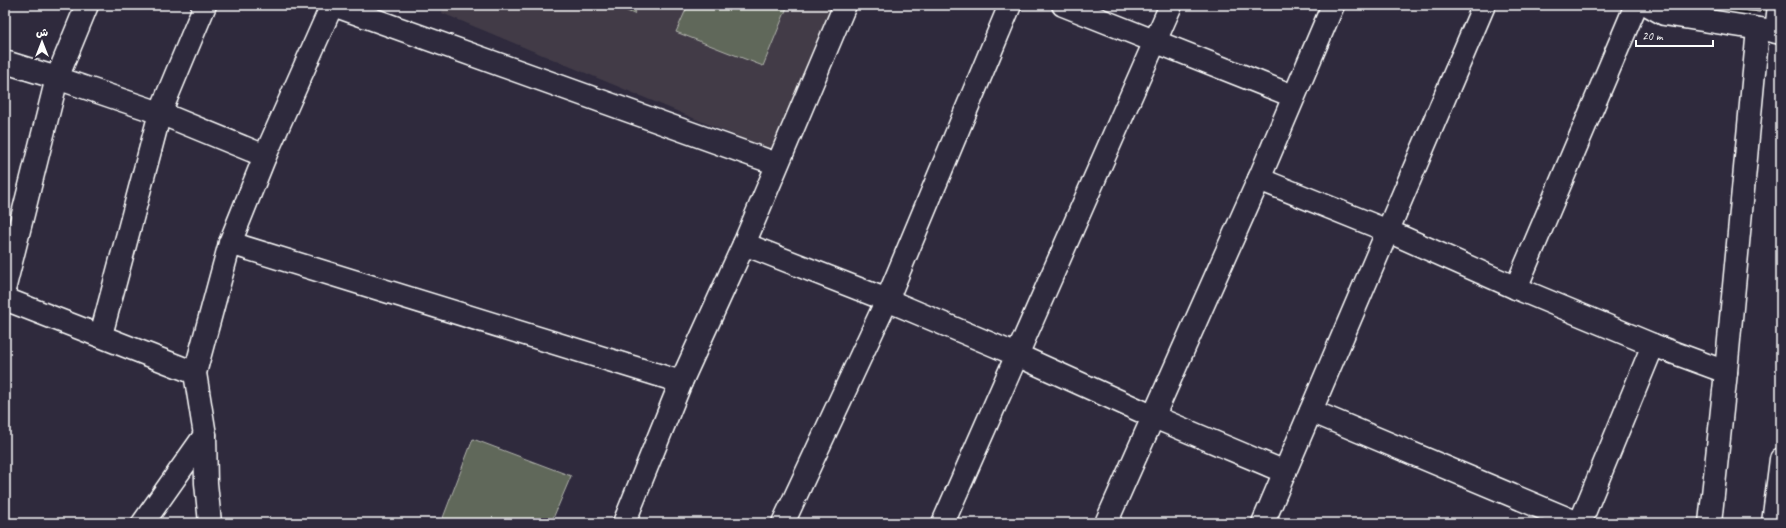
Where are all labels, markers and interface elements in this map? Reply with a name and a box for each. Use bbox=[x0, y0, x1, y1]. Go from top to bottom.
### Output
north arrow bbox=[22, 22, 62, 62]
scale bar bbox=[1636, 22, 1713, 48]
text: ش bbox=[36, 25, 48, 39]
text: 20 m bbox=[1642, 28, 1664, 44]

